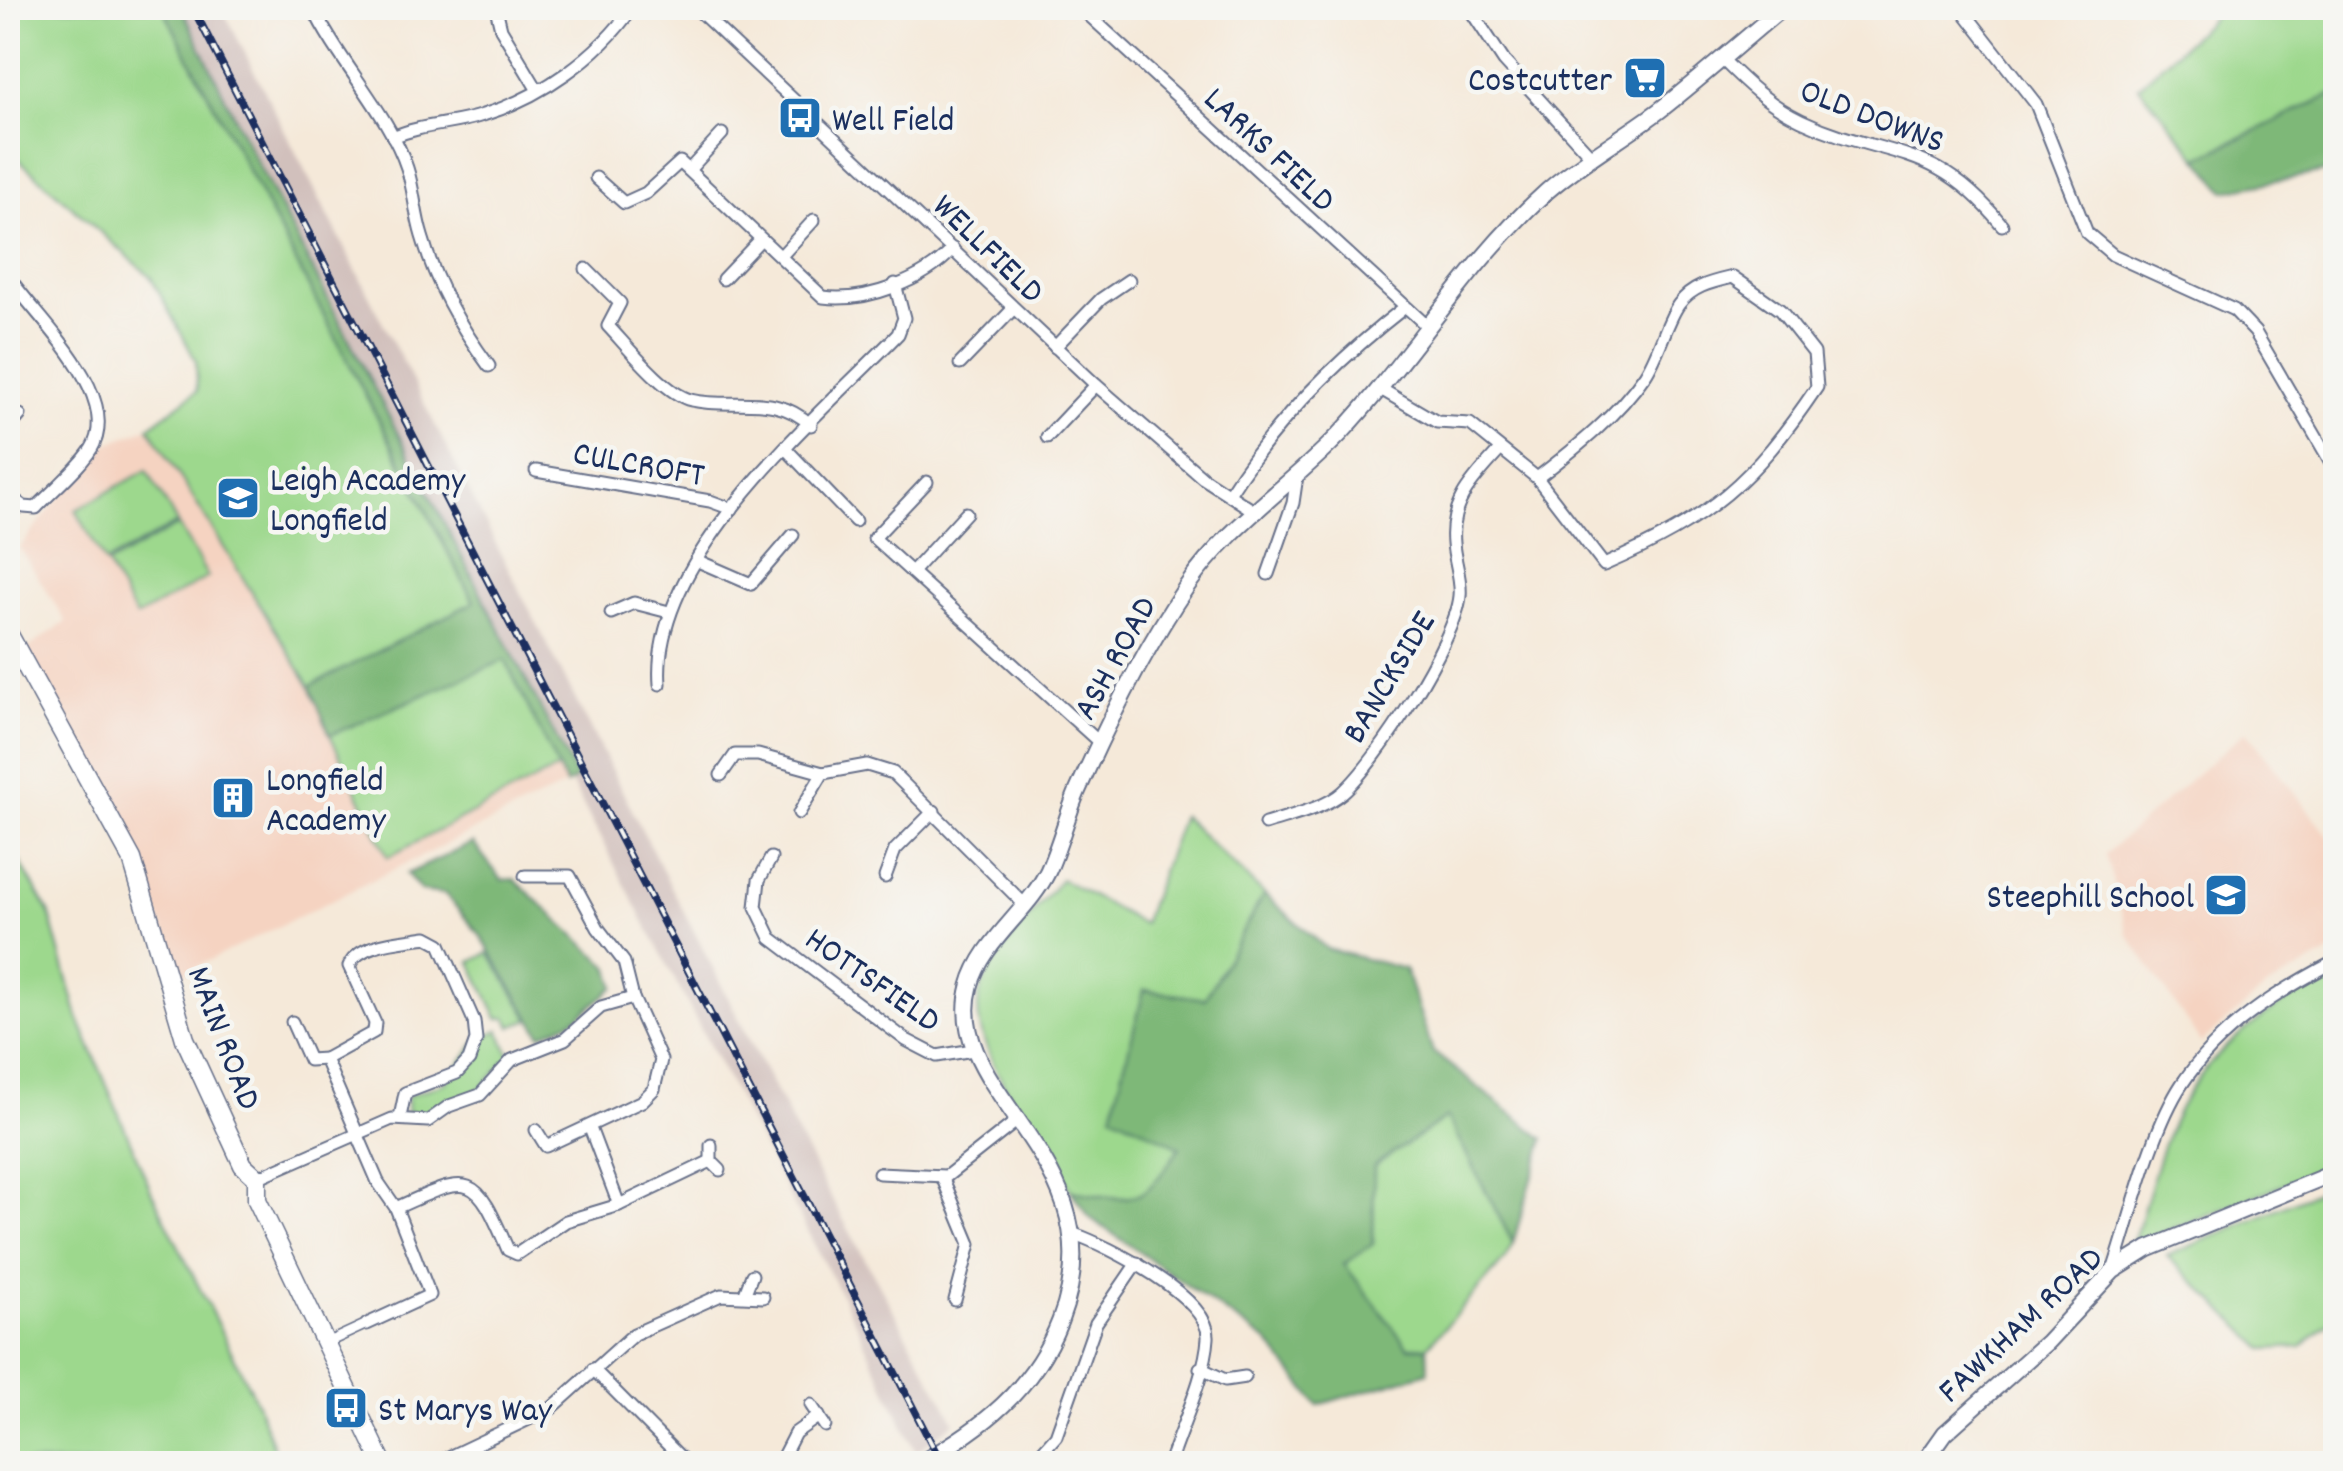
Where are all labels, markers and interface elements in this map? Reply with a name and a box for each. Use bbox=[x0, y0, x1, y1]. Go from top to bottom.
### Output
supermarket icon: Costcutter bbox=[1622, 55, 1668, 101]
place label: Costcutter bbox=[1468, 58, 1612, 108]
street label: OLD DOWNS bbox=[1792, 68, 1951, 169]
street label: LARKS FIELD bbox=[1190, 77, 1345, 226]
bus stop icon: Well Field bbox=[777, 95, 823, 141]
place label: Well Field bbox=[832, 98, 954, 148]
street label: WELLFIELD bbox=[919, 184, 1054, 317]
street label: CULCROFT bbox=[569, 431, 708, 503]
place label: Leigh Academy Longfield bbox=[270, 458, 466, 548]
school or university icon: Leigh Academy Longfield bbox=[215, 475, 261, 521]
street label: ASH ROAD bbox=[1063, 588, 1172, 730]
street label: BANCKSIDE bbox=[1332, 603, 1451, 754]
place label: Longfield Academy bbox=[266, 758, 386, 848]
building icon: Longfield Academy bbox=[210, 775, 256, 821]
school or university icon: Steephill School bbox=[2203, 872, 2249, 918]
place label: Steephill School bbox=[1987, 875, 2194, 925]
street label: HOTTSFIELD bbox=[793, 917, 949, 1047]
street label: MAIN ROAD bbox=[171, 960, 272, 1118]
street label: FAWKHAM ROAD bbox=[1928, 1236, 2117, 1417]
bus stop icon: St Marys Way bbox=[323, 1385, 369, 1431]
place label: St Marys Way bbox=[378, 1388, 553, 1438]

